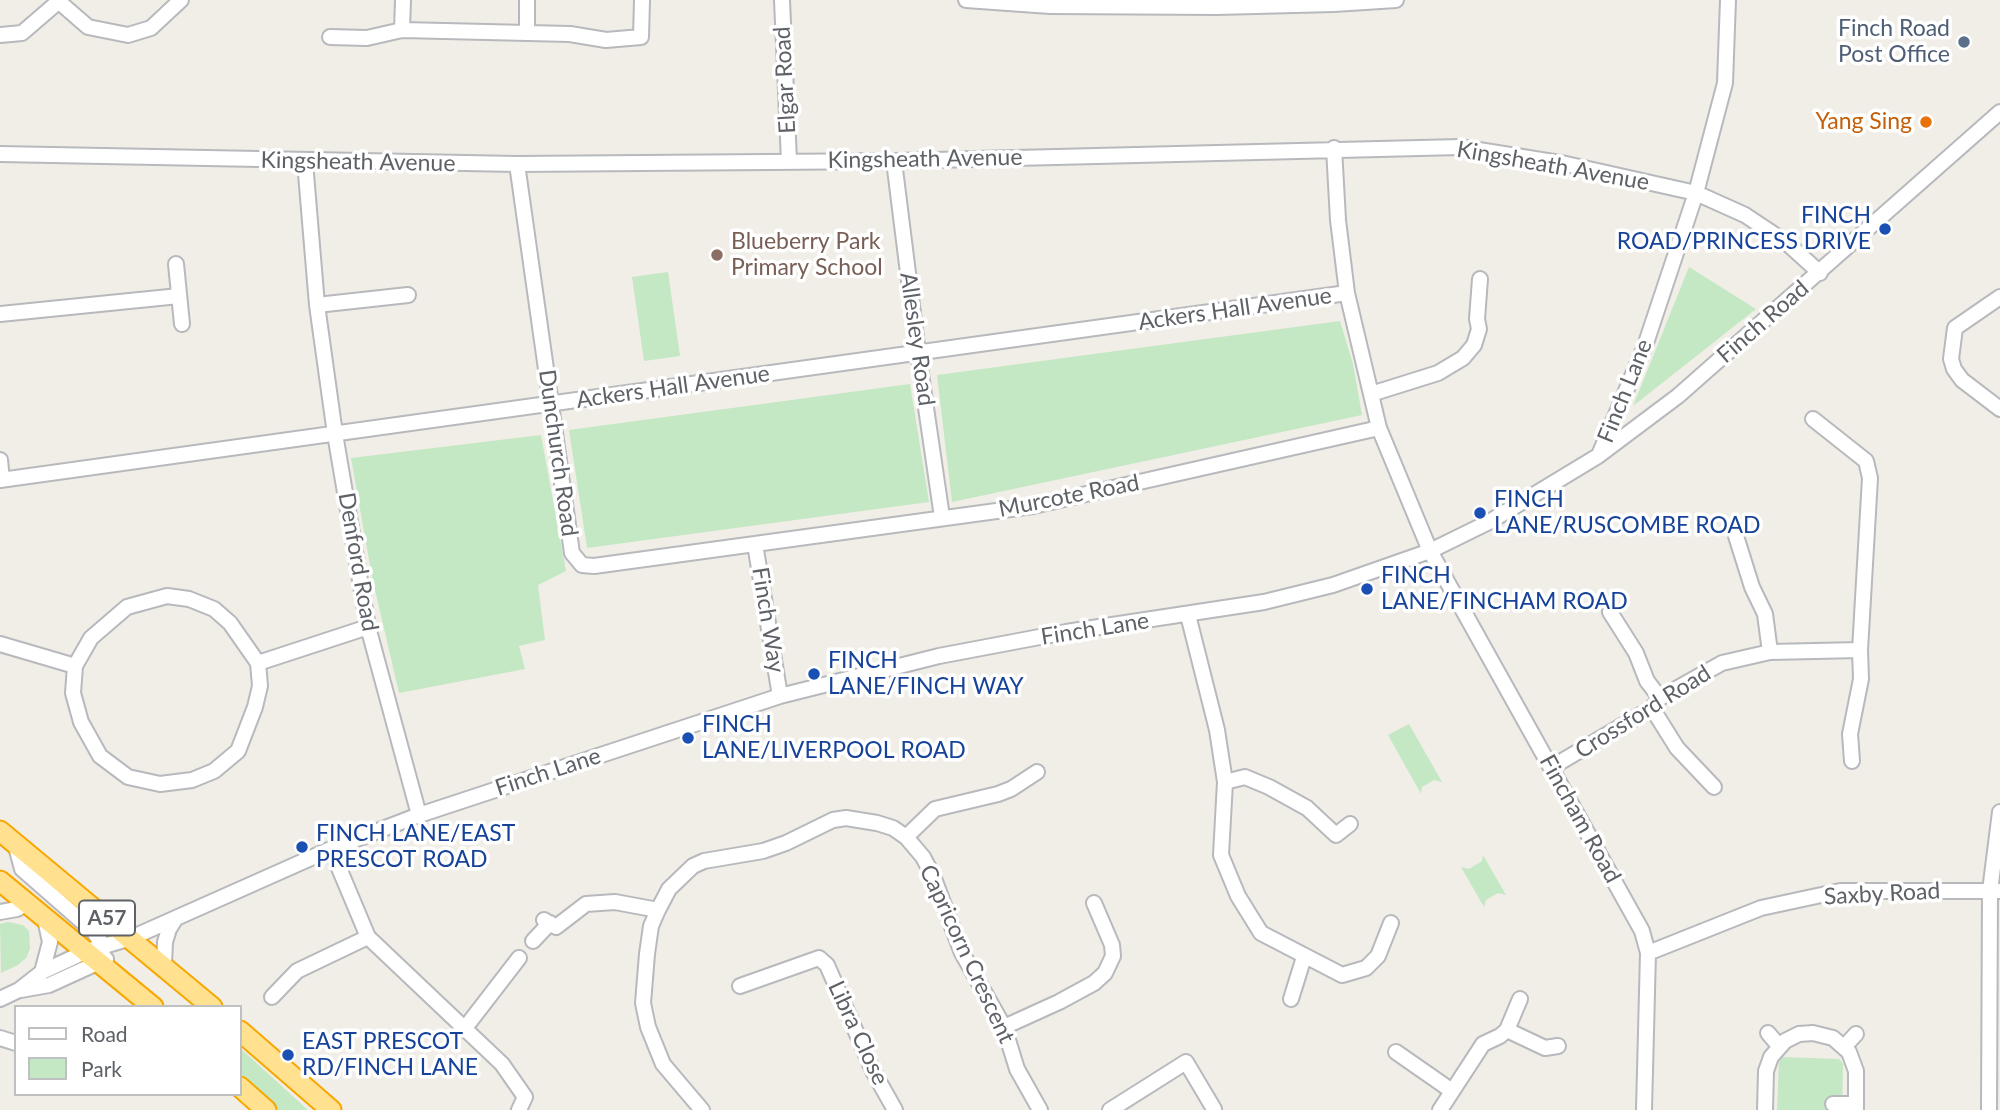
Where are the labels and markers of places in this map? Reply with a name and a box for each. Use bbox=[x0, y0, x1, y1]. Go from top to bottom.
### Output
place label: Finch Road Post Office bbox=[1838, 15, 1950, 69]
marker: Finch Road Post Office bbox=[1956, 34, 1972, 50]
place label: Yang Sing bbox=[1815, 108, 1912, 136]
marker: Yang Sing bbox=[1918, 114, 1934, 130]
place label: FINCH ROAD/PRINCESS DRIVE bbox=[1617, 202, 1871, 256]
marker: FINCH ROAD/PRINCESS DRIVE bbox=[1877, 221, 1893, 237]
place label: Blueberry Park Primary School bbox=[731, 228, 883, 282]
marker: Blueberry Park Primary School bbox=[709, 247, 725, 263]
place label: FINCH LANE/RUSCOMBE ROAD bbox=[1494, 486, 1760, 540]
marker: FINCH LANE/RUSCOMBE ROAD bbox=[1472, 505, 1488, 521]
place label: FINCH LANE/FINCHAM ROAD bbox=[1381, 562, 1628, 616]
marker: FINCH LANE/FINCHAM ROAD bbox=[1359, 581, 1375, 597]
place label: FINCH LANE/FINCH WAY bbox=[828, 647, 1024, 701]
marker: FINCH LANE/FINCH WAY bbox=[806, 666, 822, 682]
place label: FINCH LANE/LIVERPOOL ROAD bbox=[702, 711, 966, 765]
marker: FINCH LANE/LIVERPOOL ROAD bbox=[680, 730, 696, 746]
place label: FINCH LANE/EAST PRESCOT ROAD bbox=[316, 820, 515, 874]
marker: FINCH LANE/EAST PRESCOT ROAD bbox=[294, 839, 310, 855]
place label: EAST PRESCOT RD/FINCH LANE bbox=[302, 1028, 478, 1082]
marker: EAST PRESCOT RD/FINCH LANE bbox=[280, 1047, 296, 1063]

